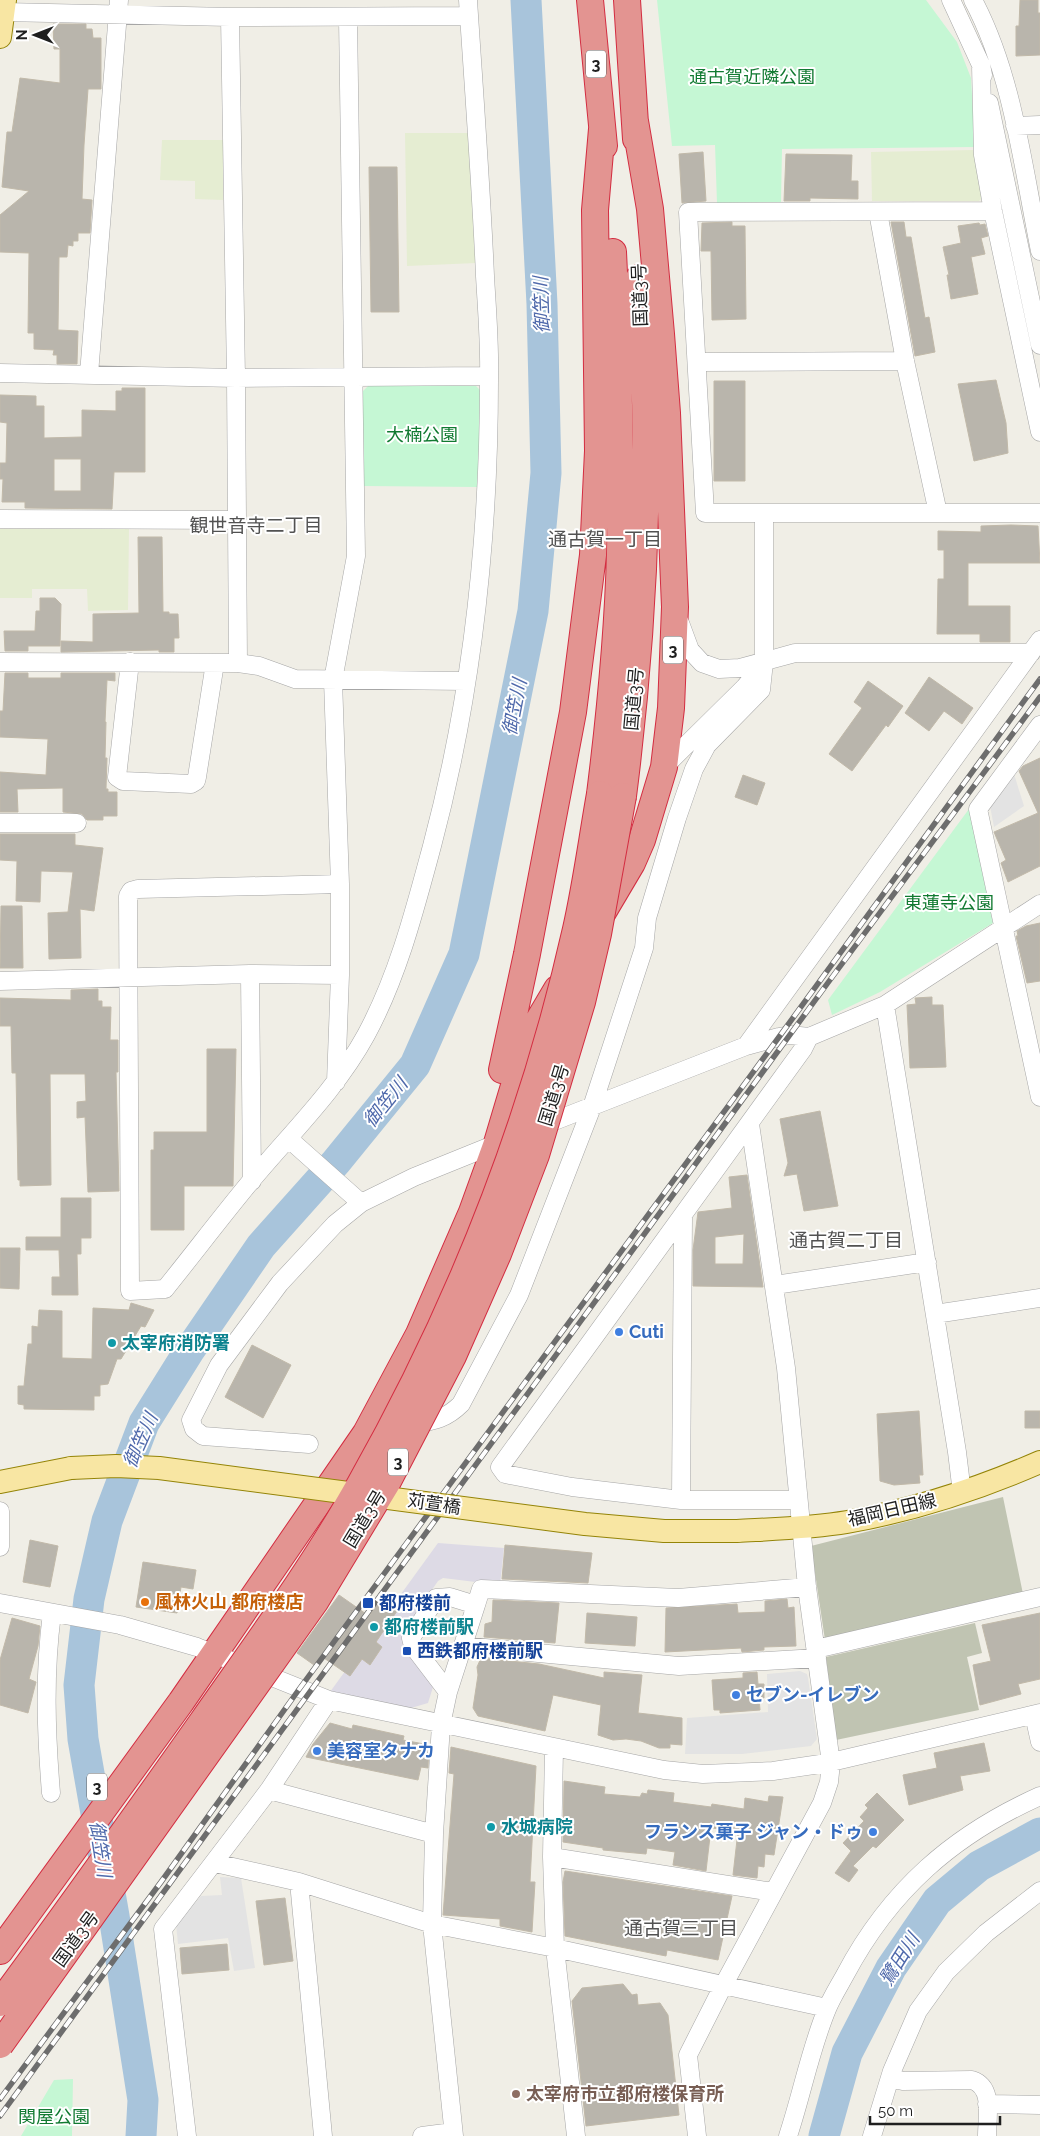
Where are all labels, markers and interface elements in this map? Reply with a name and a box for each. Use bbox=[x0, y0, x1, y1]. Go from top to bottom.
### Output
north arrow bbox=[10, 10, 60, 60]
text: N bbox=[14, 30, 30, 40]
road number: 3 bbox=[586, 51, 606, 78]
park label: 通古賀近隣公園 bbox=[689, 66, 815, 87]
street label: 国道3号 bbox=[628, 263, 651, 327]
water label: 御笠川 bbox=[529, 274, 553, 334]
park label: 大楠公園 bbox=[386, 424, 458, 445]
district label: 観世音寺二丁目 bbox=[189, 514, 323, 536]
district label: 通古賀一丁目 bbox=[548, 528, 662, 550]
road number: 3 bbox=[663, 636, 683, 664]
street label: 国道3号 bbox=[620, 666, 647, 732]
water label: 御笠川 bbox=[498, 675, 531, 737]
park label: 東蓮寺公園 bbox=[904, 892, 994, 913]
street label: 国道3号 bbox=[534, 1061, 573, 1128]
water label: 御笠川 bbox=[359, 1071, 413, 1131]
district label: 通古賀二丁目 bbox=[789, 1229, 903, 1251]
place label: Cuti bbox=[629, 1321, 664, 1342]
marker: Cuti bbox=[613, 1326, 625, 1338]
place label: 太宰府消防署 bbox=[122, 1332, 230, 1353]
marker: 太宰府消防署 bbox=[106, 1337, 118, 1349]
water label: 御笠川 bbox=[118, 1408, 162, 1471]
road number: 3 bbox=[388, 1448, 408, 1475]
street label: 国道3号 bbox=[339, 1486, 390, 1551]
street label: 苅萱橋 bbox=[406, 1489, 462, 1518]
street label: 福岡日田線 bbox=[846, 1489, 938, 1530]
place label: 風林火山 都府楼店 bbox=[155, 1591, 303, 1612]
place label: 都府楼前 bbox=[379, 1592, 451, 1613]
marker: 風林火山 都府楼店 bbox=[139, 1596, 151, 1608]
marker: 都府楼前 bbox=[361, 1596, 375, 1610]
place label: 都府楼前駅 bbox=[384, 1616, 474, 1637]
marker: 都府楼前駅 bbox=[368, 1621, 380, 1633]
place label: 西鉄都府楼前駅 bbox=[417, 1640, 543, 1661]
marker: 西鉄都府楼前駅 bbox=[401, 1645, 413, 1657]
place label: セブン-イレブン bbox=[746, 1684, 880, 1705]
marker: セブン-イレブン bbox=[730, 1689, 742, 1701]
place label: 美容室タナカ bbox=[327, 1740, 435, 1761]
marker: 美容室タナカ bbox=[311, 1745, 323, 1757]
road number: 3 bbox=[87, 1774, 107, 1800]
place label: 水城病院 bbox=[501, 1816, 573, 1837]
water label: 御笠川 bbox=[86, 1819, 117, 1881]
marker: 水城病院 bbox=[485, 1821, 497, 1833]
place label: フランス菓子 ジャン・ドゥ bbox=[644, 1821, 863, 1842]
marker: フランス菓子 ジャン・ドゥ bbox=[867, 1826, 879, 1838]
street label: 国道3号 bbox=[48, 1907, 103, 1971]
district label: 通古賀三丁目 bbox=[624, 1917, 738, 1939]
water label: 鷺田川 bbox=[875, 1927, 924, 1989]
place label: 太宰府市立都府楼保育所 bbox=[526, 2083, 724, 2104]
marker: 太宰府市立都府楼保育所 bbox=[510, 2088, 522, 2100]
scale bar bbox=[870, 2094, 1000, 2126]
text: 50 m bbox=[878, 2102, 913, 2120]
park label: 関屋公園 bbox=[18, 2106, 90, 2127]

